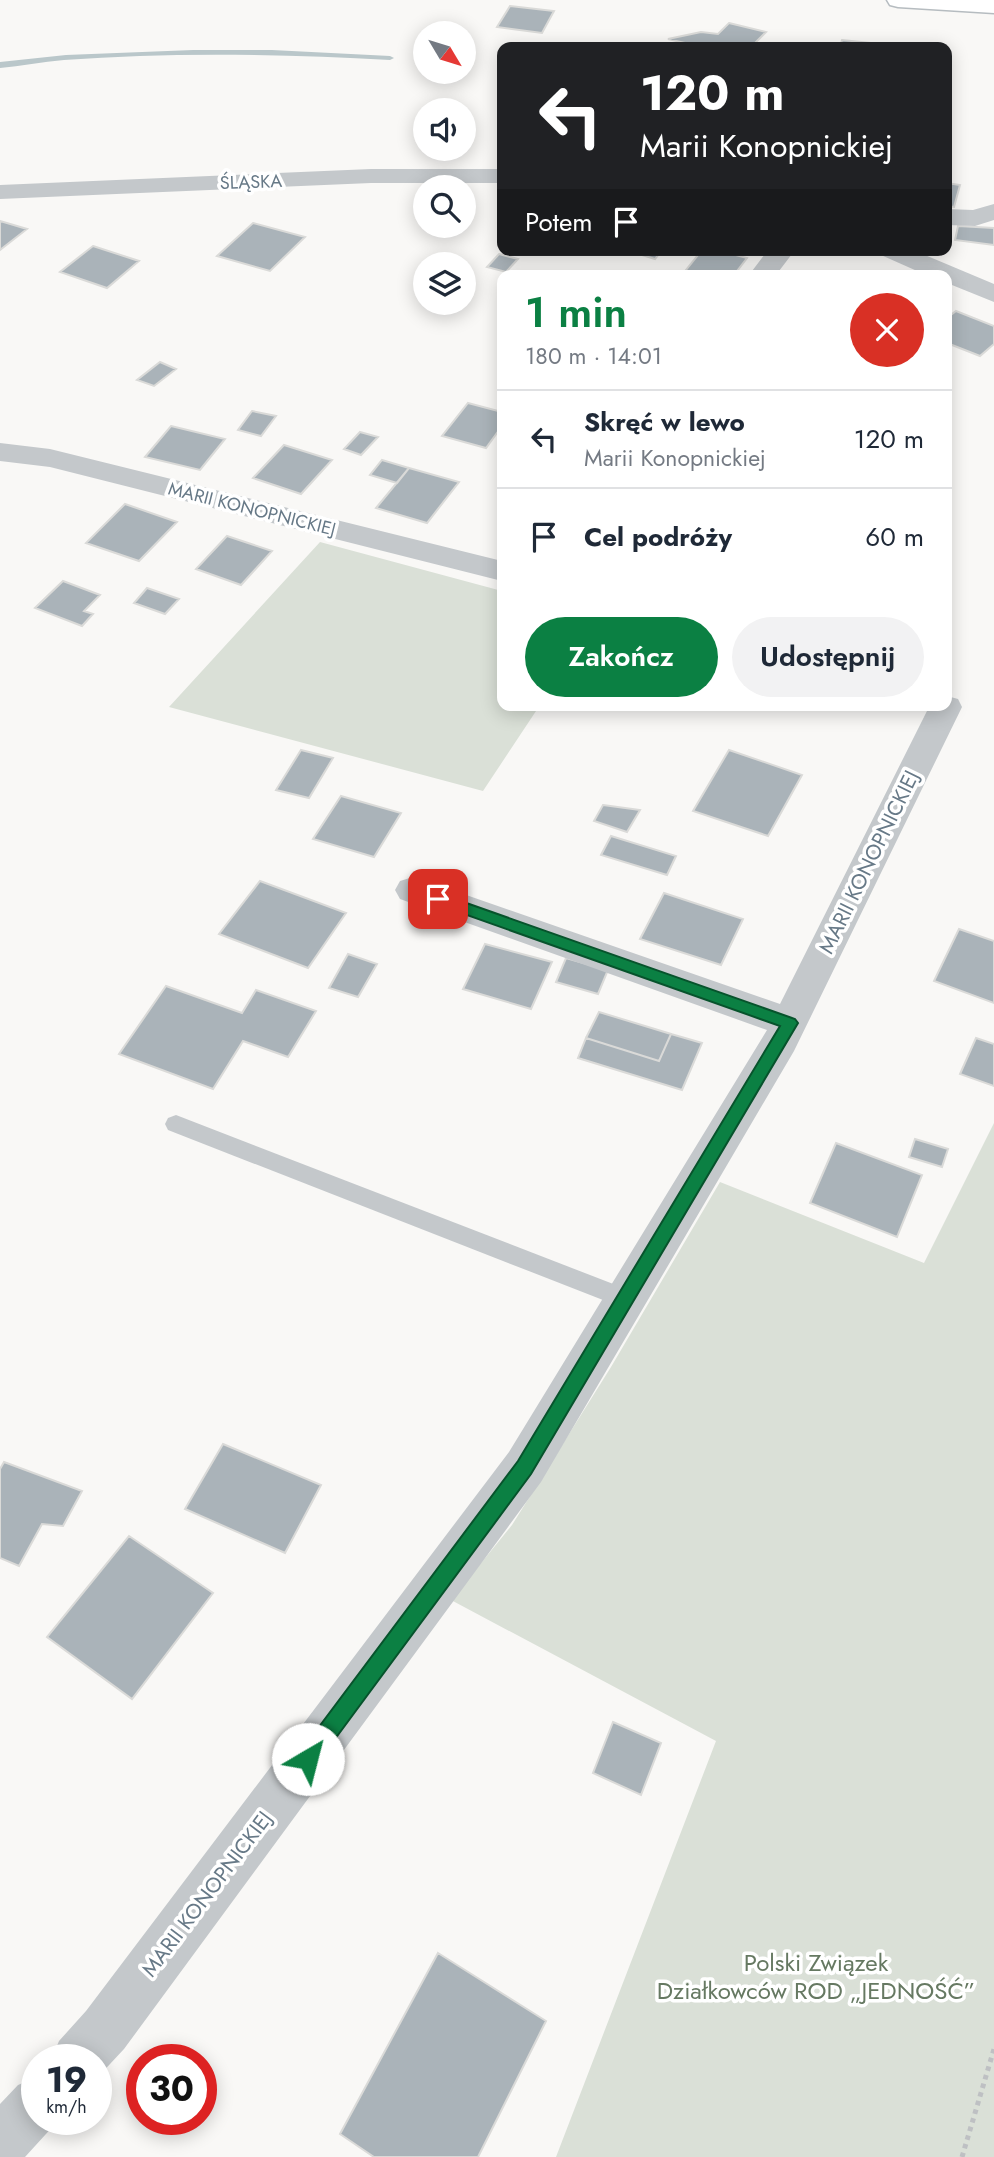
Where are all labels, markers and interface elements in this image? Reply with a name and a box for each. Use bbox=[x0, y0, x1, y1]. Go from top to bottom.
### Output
north arrow bbox=[413, 21, 476, 84]
map controls bbox=[413, 21, 476, 315]
text: 120 m bbox=[640, 58, 784, 128]
icon: left bbox=[525, 70, 616, 161]
button: sound bbox=[413, 98, 476, 161]
text: Marii Konopnickiej bbox=[640, 123, 893, 169]
street label: ŚLĄSKA bbox=[219, 168, 283, 196]
button: search bbox=[413, 175, 476, 238]
text: Potem bbox=[525, 203, 593, 241]
icon: arrive bbox=[607, 203, 645, 241]
button: layers bbox=[413, 252, 476, 315]
text: 1 min bbox=[525, 282, 627, 343]
button: close bbox=[850, 293, 924, 367]
text: 180 m · 14:01 bbox=[525, 339, 662, 373]
text: Skręć w lewo bbox=[584, 403, 745, 441]
icon: left bbox=[525, 420, 563, 458]
text: 120 m bbox=[854, 420, 924, 458]
text: Marii Konopnickiej bbox=[584, 441, 766, 475]
street label: MARII KONOPNICKIEJ bbox=[166, 476, 338, 542]
icon: arrive bbox=[525, 518, 563, 556]
text: Cel podróży bbox=[584, 518, 732, 556]
text: 60 m bbox=[865, 518, 924, 556]
button: Zakończ bbox=[525, 617, 718, 697]
button: Udostępnij bbox=[732, 617, 924, 697]
street label: MARII KONOPNICKIEJ bbox=[812, 765, 926, 959]
pin bbox=[408, 869, 468, 929]
icon: arrive bbox=[419, 880, 457, 918]
position arrow bbox=[271, 1722, 345, 1796]
street label: MARII KONOPNICKIEJ bbox=[135, 1805, 279, 1983]
park label: Polski Związek Działkowców ROD „JEDNOŚĆ” bbox=[657, 1945, 975, 2008]
speed limit sign: 30 bbox=[126, 2044, 217, 2135]
text: 19 bbox=[46, 2055, 87, 2105]
text: km/h bbox=[46, 2094, 87, 2120]

